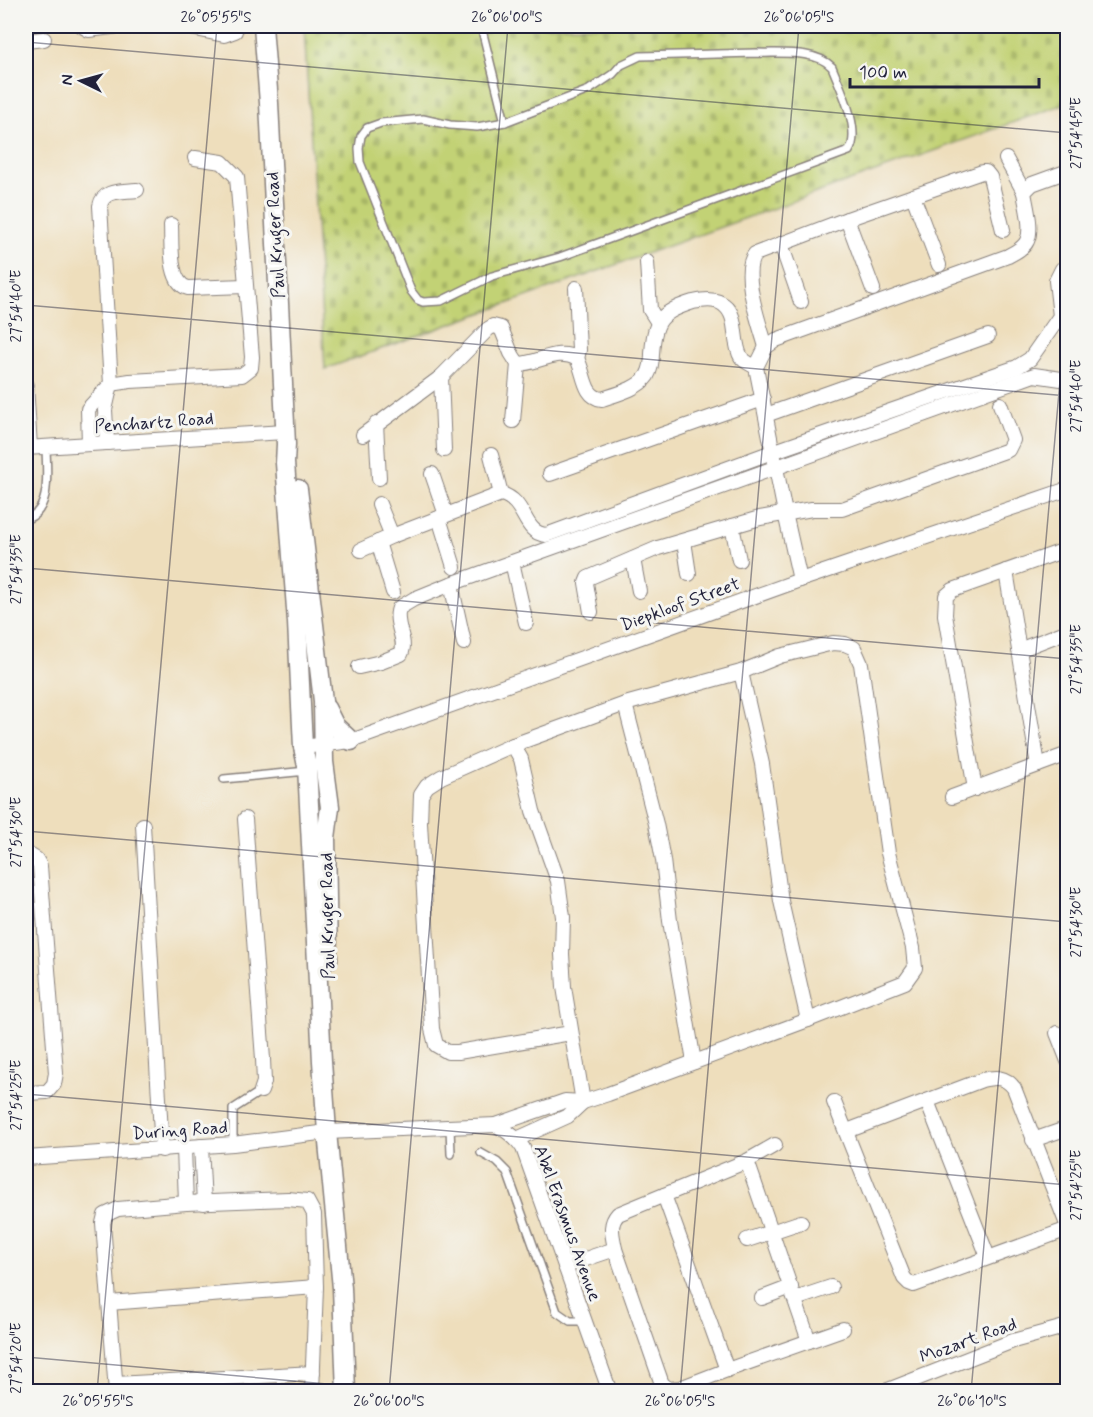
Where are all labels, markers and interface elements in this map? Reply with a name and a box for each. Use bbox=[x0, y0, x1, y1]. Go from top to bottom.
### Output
text: 26°05'55"S bbox=[180, 8, 252, 28]
text: 26°06'00"S bbox=[471, 8, 543, 28]
text: 26°06'05"S bbox=[764, 8, 834, 28]
north arrow bbox=[51, 51, 111, 111]
scale bar bbox=[850, 51, 1039, 89]
text: 100 m bbox=[859, 61, 907, 85]
text: N bbox=[57, 74, 78, 86]
text: 27°54'45"E bbox=[1067, 97, 1087, 169]
street label: Paul Kruger Road bbox=[261, 171, 293, 299]
text: 27°54'40"E bbox=[7, 269, 27, 342]
text: 27°54'40"E bbox=[1067, 359, 1087, 432]
street label: Penchartz Road bbox=[94, 407, 215, 439]
text: 27°54'35"E bbox=[7, 534, 27, 604]
street label: Diepkloof Street bbox=[617, 572, 743, 638]
text: 27°54'35"E bbox=[1067, 624, 1087, 694]
text: 27°54'30"E bbox=[7, 796, 27, 867]
street label: Paul Kruger Road bbox=[315, 852, 343, 980]
text: 27°54'30"E bbox=[1067, 886, 1087, 957]
text: 27°54'25"E bbox=[7, 1059, 27, 1130]
street label: During Road bbox=[132, 1116, 229, 1146]
street label: Abel Erasmus Avenue bbox=[528, 1142, 607, 1305]
text: 27°54'25"E bbox=[1067, 1149, 1087, 1220]
street label: Mozart Road bbox=[916, 1312, 1020, 1370]
text: 27°54'20"E bbox=[7, 1322, 27, 1394]
text: 26°05'55"S bbox=[62, 1392, 134, 1412]
text: 26°06'00"S bbox=[353, 1392, 425, 1412]
text: 26°06'05"S bbox=[645, 1392, 715, 1412]
text: 26°06'10"S bbox=[937, 1392, 1007, 1412]

